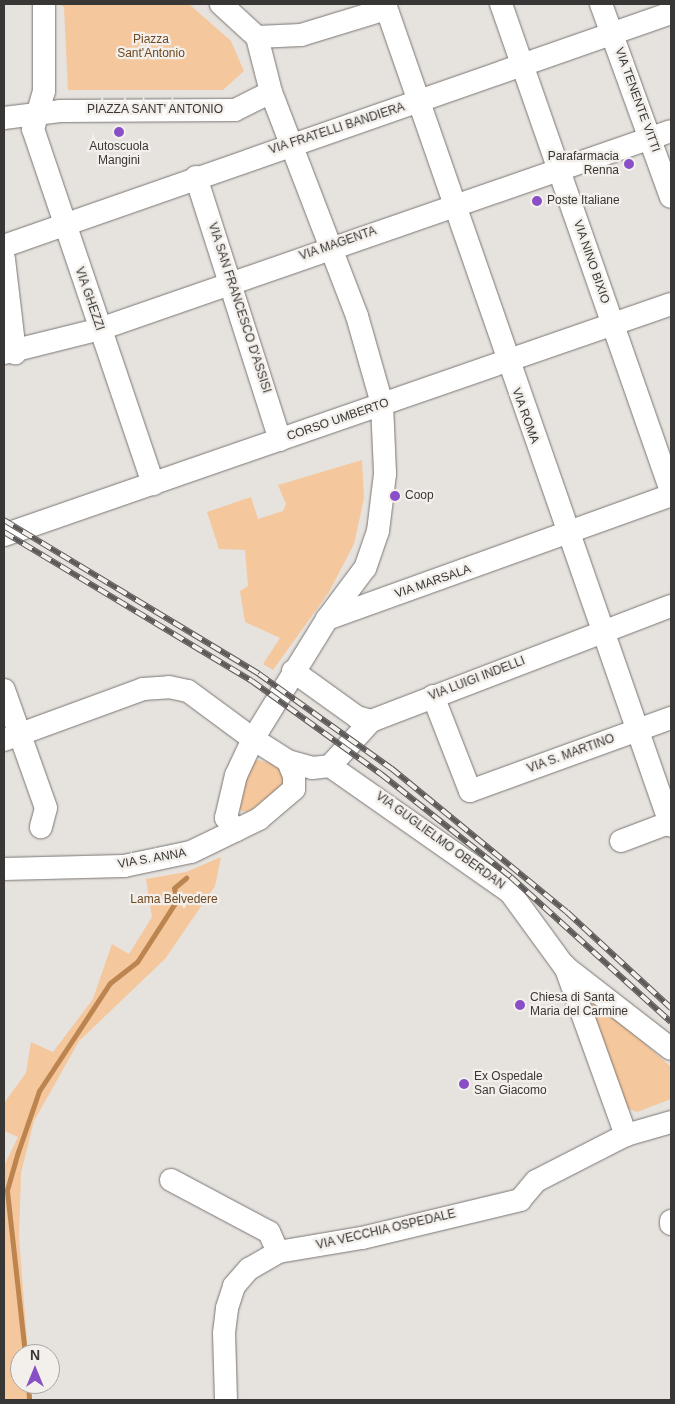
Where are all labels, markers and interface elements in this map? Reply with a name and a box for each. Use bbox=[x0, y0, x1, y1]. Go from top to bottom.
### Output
park label: Piazza Sant'Antonio bbox=[117, 33, 185, 61]
street label: VIA TENENTE VITTI bbox=[611, 45, 663, 155]
street label: VIA FRATELLI BANDIERA bbox=[267, 100, 407, 158]
street label: PIAZZA SANT' ANTONIO bbox=[86, 103, 224, 117]
marker: Autoscuola Mangini bbox=[113, 126, 125, 138]
place label: Autoscuola Mangini bbox=[89, 140, 149, 168]
place label: Parafarmacia Renna bbox=[548, 150, 619, 178]
marker: Parafarmacia Renna bbox=[623, 158, 635, 170]
place label: Poste Italiane bbox=[547, 194, 620, 208]
marker: Poste Italiane bbox=[531, 195, 543, 207]
street label: VIA NINO BIXIO bbox=[570, 218, 612, 306]
street label: VIA SAN FRANCESCO D'ASSISI bbox=[204, 221, 274, 395]
street label: VIA MAGENTA bbox=[297, 224, 379, 264]
street label: VIA GHEZZI bbox=[71, 265, 107, 333]
street label: VIA ROMA bbox=[508, 386, 542, 446]
street label: CORSO UMBERTO bbox=[285, 396, 391, 444]
place label: Coop bbox=[405, 489, 434, 503]
marker: Coop bbox=[389, 490, 401, 502]
street label: VIA MARSALA bbox=[393, 562, 473, 602]
street label: VIA LUIGI INDELLI bbox=[426, 654, 528, 704]
street label: VIA S. MARTINO bbox=[525, 731, 617, 777]
street label: VIA GUGLIELMO OBERDAN bbox=[372, 789, 508, 893]
street label: VIA S. ANNA bbox=[116, 846, 188, 872]
park label: Lama Belvedere bbox=[130, 893, 218, 907]
place label: Chiesa di Santa Maria del Carmine bbox=[530, 991, 628, 1019]
marker: Chiesa di Santa Maria del Carmine bbox=[514, 999, 526, 1011]
place label: Ex Ospedale San Giacomo bbox=[474, 1070, 547, 1098]
marker: Ex Ospedale San Giacomo bbox=[458, 1078, 470, 1090]
street label: VIA VECCHIA OSPEDALE bbox=[314, 1207, 458, 1253]
north arrow bbox=[10, 1344, 60, 1394]
text: N bbox=[30, 1347, 40, 1363]

